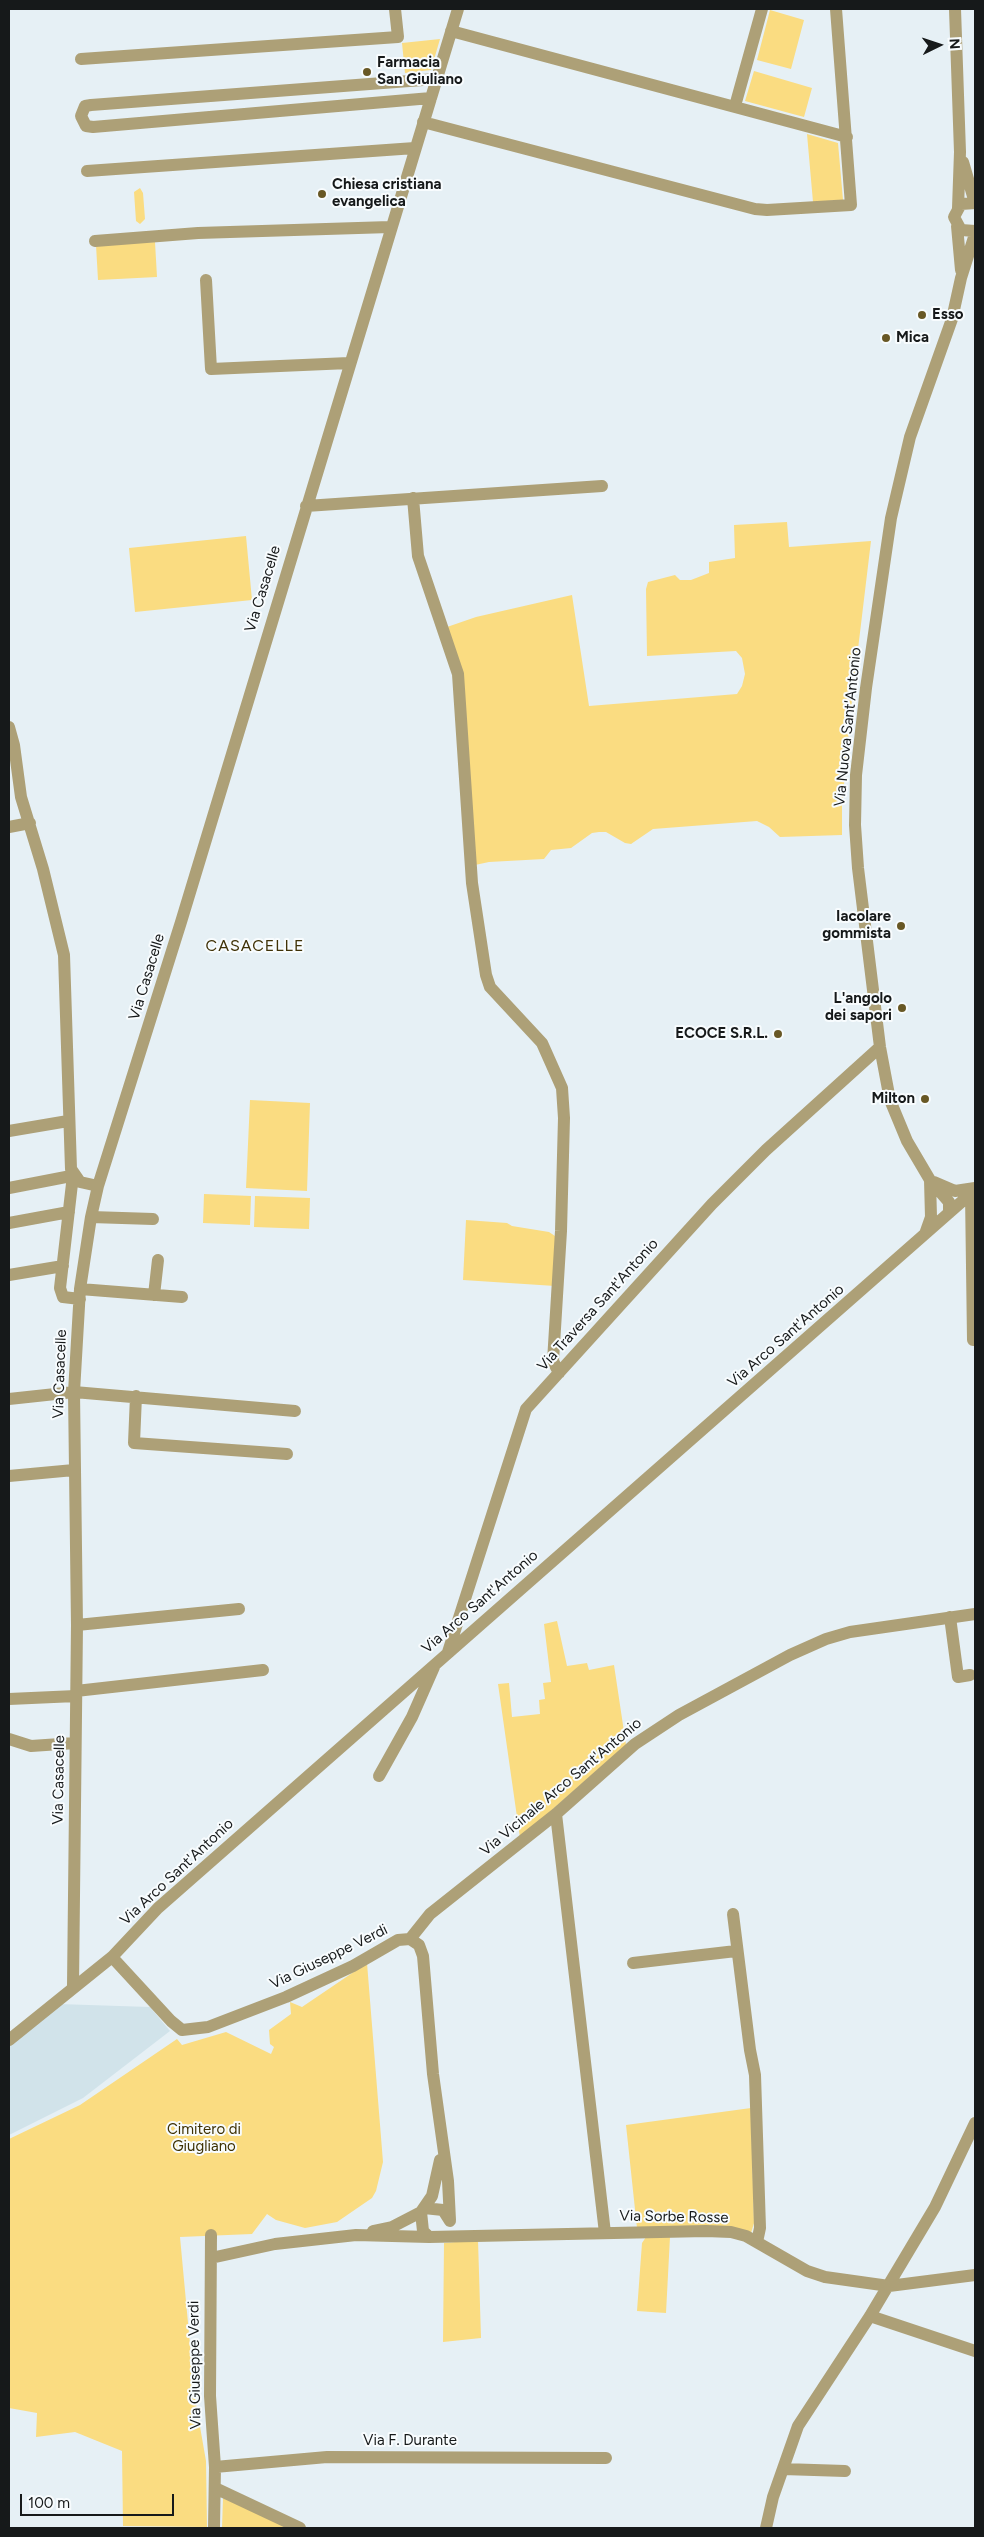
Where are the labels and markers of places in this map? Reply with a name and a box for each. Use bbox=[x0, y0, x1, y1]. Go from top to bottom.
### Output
place label: Farmacia San Giuliano bbox=[377, 54, 463, 89]
marker: Farmacia San Giuliano bbox=[361, 66, 373, 78]
place label: Chiesa cristiana evangelica bbox=[332, 176, 441, 211]
marker: Chiesa cristiana evangelica bbox=[316, 188, 328, 200]
place label: Esso bbox=[932, 306, 964, 324]
marker: Esso bbox=[916, 309, 928, 321]
place label: Mica bbox=[896, 329, 929, 347]
marker: Mica bbox=[880, 332, 892, 344]
place label: Iacolare gommista bbox=[822, 908, 891, 943]
marker: Iacolare gommista bbox=[895, 920, 907, 932]
place label: L'angolo dei sapori bbox=[825, 990, 892, 1025]
marker: L'angolo dei sapori bbox=[896, 1002, 908, 1014]
place label: ECOCE S.R.L. bbox=[675, 1025, 768, 1043]
marker: ECOCE S.R.L. bbox=[772, 1028, 784, 1040]
place label: Milton bbox=[871, 1090, 915, 1108]
marker: Milton bbox=[919, 1093, 931, 1105]

